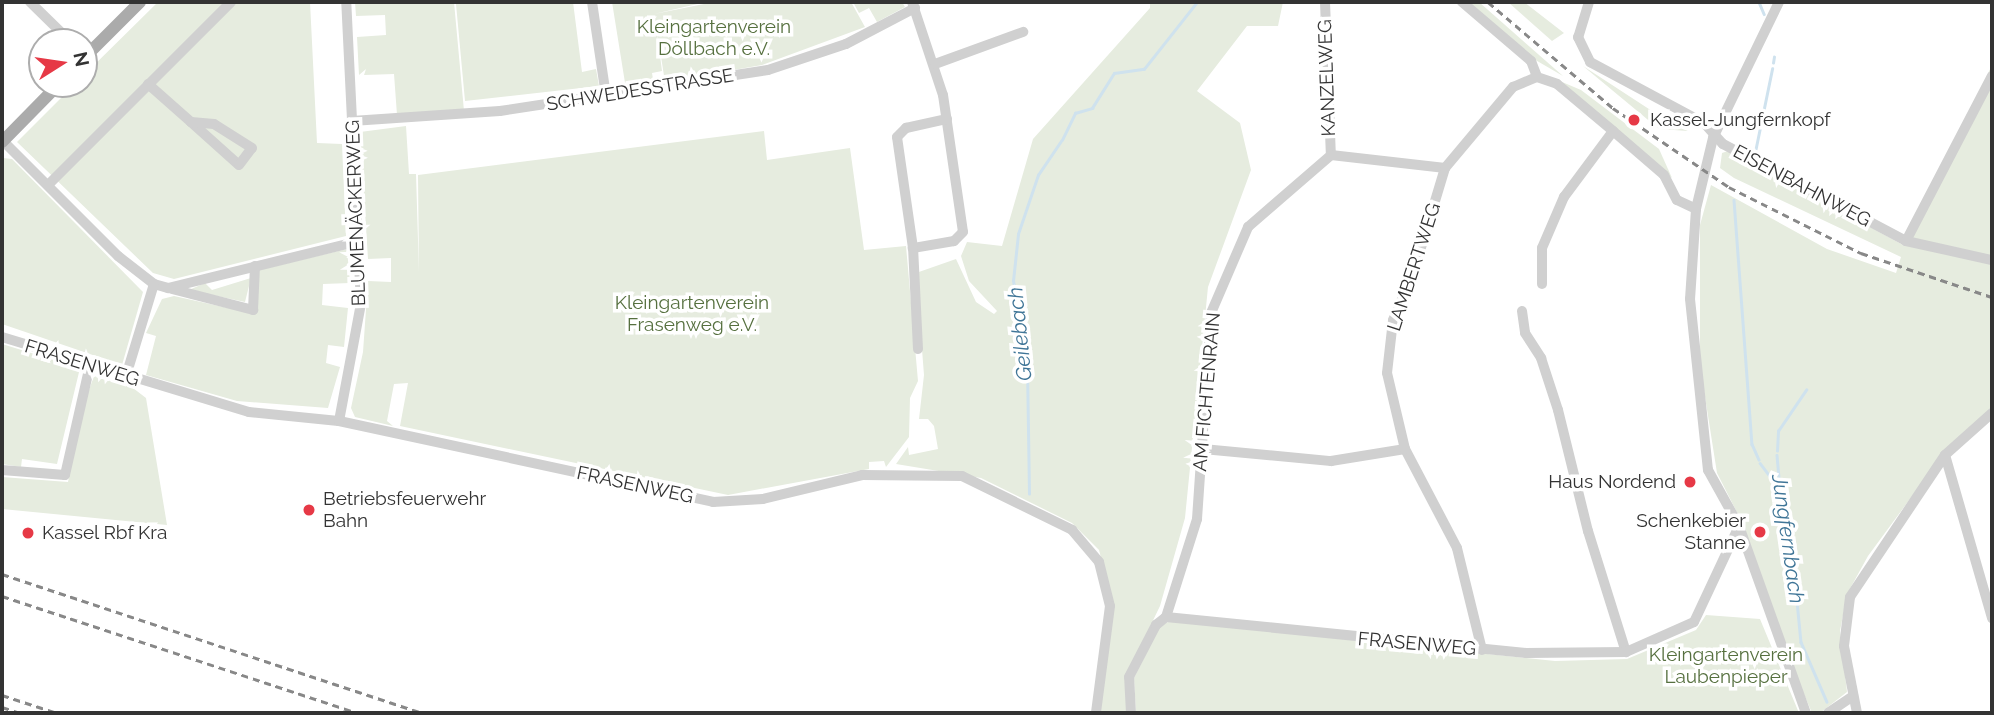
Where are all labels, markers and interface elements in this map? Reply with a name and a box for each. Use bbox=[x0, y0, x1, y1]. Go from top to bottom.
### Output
park label: Kleingartenverein Döllbach e.V. bbox=[637, 16, 791, 60]
street label: KANZELWEG bbox=[1314, 19, 1340, 137]
north arrow bbox=[28, 28, 98, 98]
text: N bbox=[69, 50, 94, 68]
street label: SCHWEDESSTRASSE bbox=[545, 64, 735, 116]
place label: Kassel-Jungfernkopf bbox=[1650, 109, 1831, 131]
marker: Kassel-Jungfernkopf bbox=[1624, 110, 1644, 130]
street label: BLUMENÄCKERWEG bbox=[341, 119, 371, 307]
street label: EISENBAHNWEG bbox=[1729, 140, 1875, 232]
street label: LAMBERTWEG bbox=[1383, 200, 1445, 334]
water label: Geilebach bbox=[1003, 286, 1037, 382]
park label: Kleingartenverein Frasenweg e.V. bbox=[615, 292, 769, 336]
street label: AM FICHTENRAIN bbox=[1189, 311, 1225, 473]
street label: FRASENWEG bbox=[22, 335, 142, 391]
street label: FRASENWEG bbox=[575, 462, 695, 508]
place label: Haus Nordend bbox=[1548, 471, 1676, 493]
water label: Jungfernbach bbox=[1766, 473, 1810, 605]
marker: Haus Nordend bbox=[1682, 474, 1698, 490]
place label: Betriebsfeuerwehr Bahn bbox=[323, 488, 486, 532]
marker: Betriebsfeuerwehr Bahn bbox=[301, 502, 317, 518]
place label: Schenkebier Stanne bbox=[1636, 510, 1746, 554]
place label: Kassel Rbf Kra bbox=[42, 522, 168, 544]
marker: Schenkebier Stanne bbox=[1752, 524, 1768, 540]
marker: Kassel Rbf Kra bbox=[20, 525, 36, 541]
street label: FRASENWEG bbox=[1357, 627, 1477, 661]
park label: Kleingartenverein Laubenpieper bbox=[1649, 644, 1803, 688]

